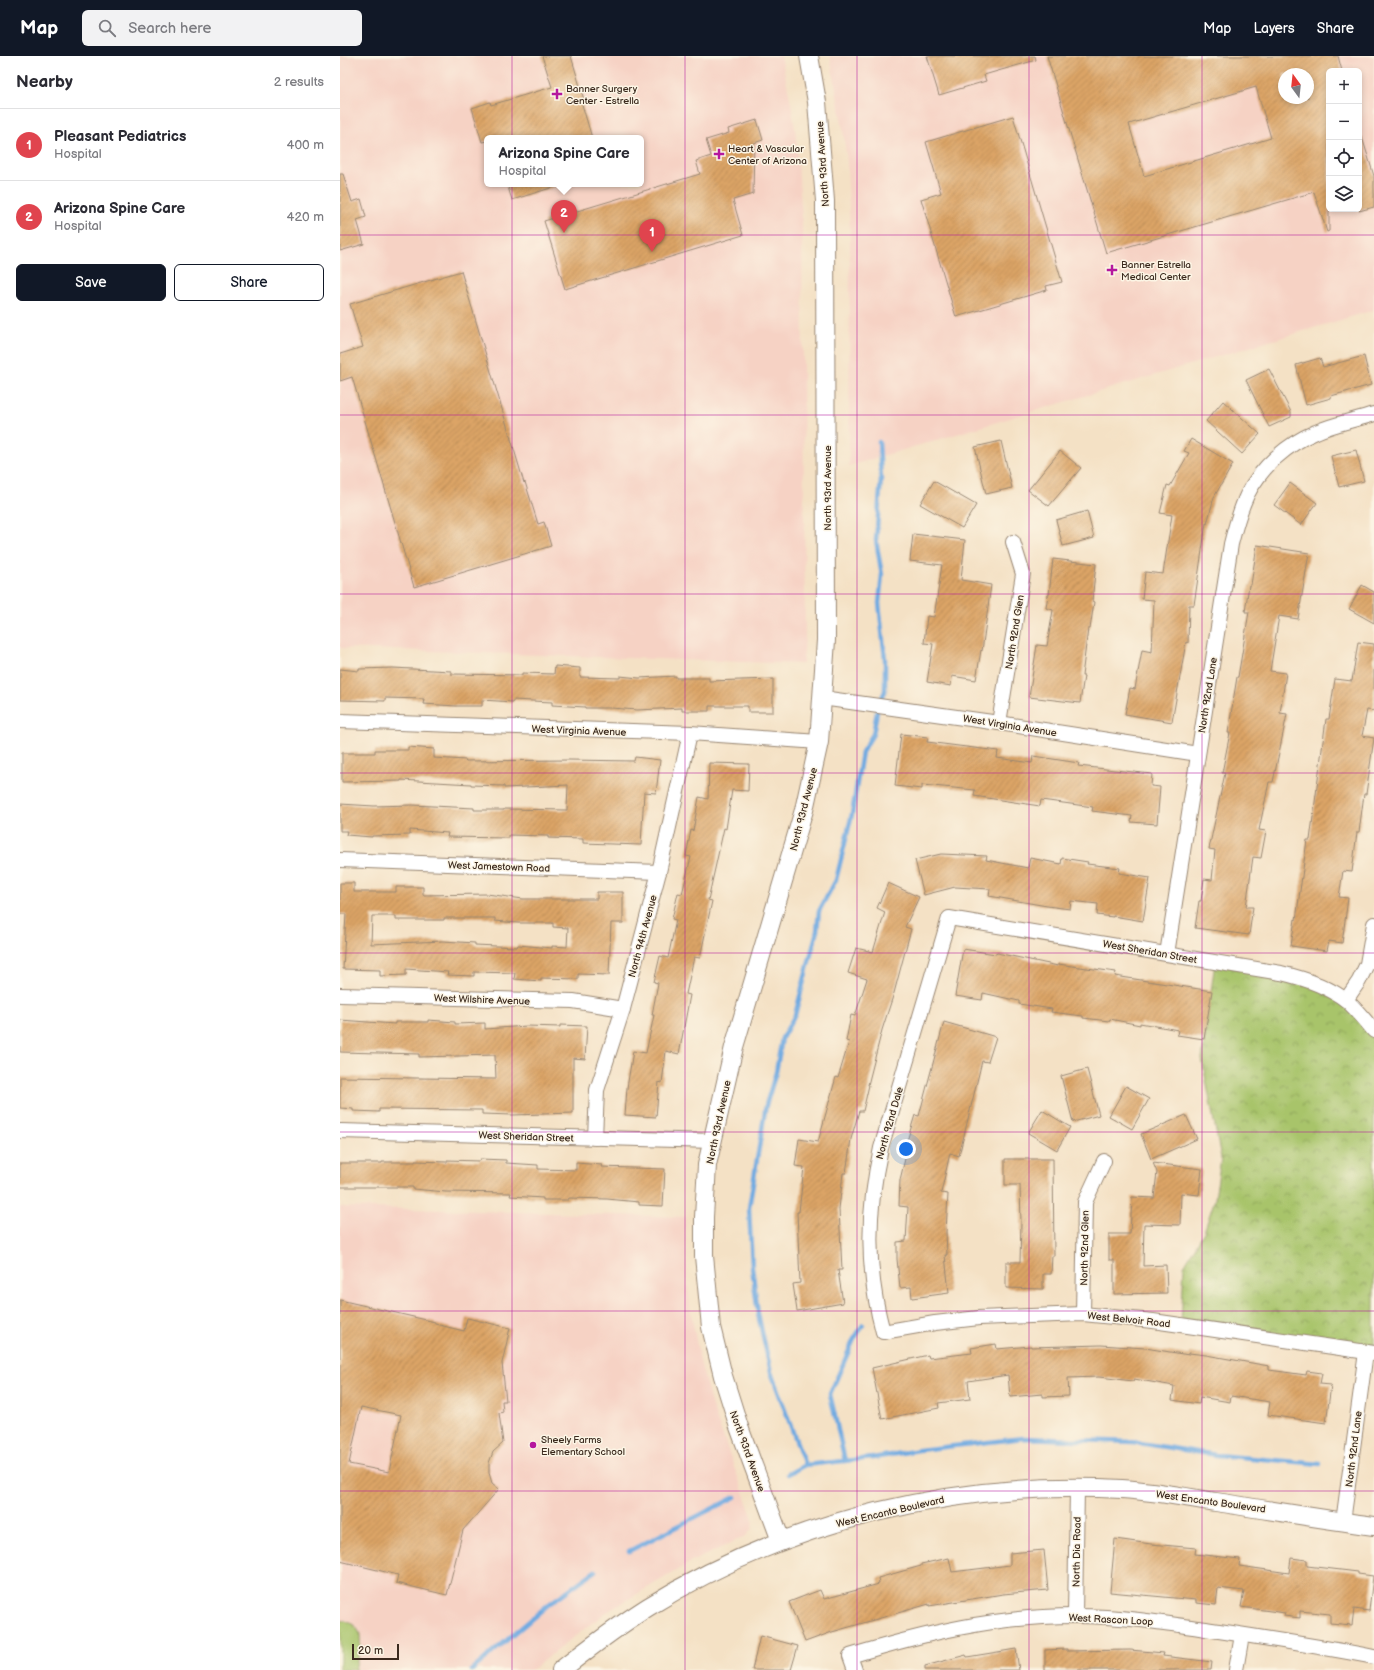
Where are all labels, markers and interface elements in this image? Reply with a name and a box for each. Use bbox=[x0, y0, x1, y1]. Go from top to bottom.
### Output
search box bbox=[82, 10, 362, 46]
text: Map bbox=[20, 17, 58, 40]
icon: search bbox=[96, 17, 118, 39]
text: Search here bbox=[128, 19, 211, 38]
text: Map bbox=[1203, 20, 1231, 37]
text: Layers bbox=[1253, 20, 1295, 37]
text: Share bbox=[1317, 20, 1354, 37]
north arrow bbox=[1278, 68, 1314, 104]
map controls bbox=[1326, 68, 1362, 212]
button: + bbox=[1326, 68, 1362, 104]
text: Nearby bbox=[16, 72, 73, 92]
text: 2 results bbox=[274, 74, 324, 90]
place label: Banner Surgery Center - Estrella bbox=[566, 83, 640, 107]
marker: Banner Surgery Center - Estrella bbox=[551, 88, 563, 100]
button: − bbox=[1326, 104, 1362, 140]
street label: North 93rd Avenue bbox=[814, 121, 832, 207]
text: Pleasant Pediatrics bbox=[54, 127, 186, 146]
popup bbox=[484, 135, 644, 187]
text: 1 bbox=[26, 137, 32, 153]
text: 400 m bbox=[287, 137, 324, 153]
button: locate bbox=[1326, 140, 1362, 176]
place label: Heart & Vascular Center of Arizona bbox=[728, 143, 807, 167]
text: Arizona Spine Care bbox=[498, 144, 630, 163]
text: Hospital bbox=[54, 146, 102, 162]
marker: Heart & Vascular Center of Arizona bbox=[713, 148, 725, 160]
text: Hospital bbox=[498, 163, 546, 179]
button: layers bbox=[1326, 176, 1362, 212]
text: Arizona Spine Care bbox=[54, 199, 185, 218]
pin: 2 bbox=[551, 200, 577, 233]
text: 2 bbox=[25, 209, 33, 225]
text: 420 m bbox=[286, 209, 324, 225]
text: Hospital bbox=[54, 218, 102, 234]
pin: 1 bbox=[639, 219, 665, 252]
place label: Banner Estrella Medical Center bbox=[1121, 259, 1191, 283]
button: Save bbox=[16, 264, 166, 301]
button: Share bbox=[174, 264, 324, 301]
marker: Banner Estrella Medical Center bbox=[1106, 264, 1118, 276]
street label: North 93rd Avenue bbox=[822, 445, 834, 531]
street label: North 92nd Glen bbox=[1003, 594, 1027, 670]
street label: North 92nd Lane bbox=[1196, 656, 1220, 734]
street label: West Virginia Avenue bbox=[962, 713, 1058, 739]
street label: West Virginia Avenue bbox=[531, 723, 627, 739]
street label: North 93rd Avenue bbox=[788, 766, 820, 852]
street label: West Jamestown Road bbox=[448, 859, 550, 875]
street label: North 94th Avenue bbox=[626, 894, 660, 979]
street label: West Sheridan Street bbox=[1102, 938, 1198, 966]
street label: West Wilshire Avenue bbox=[434, 992, 530, 1008]
street label: North 93rd Avenue bbox=[704, 1079, 734, 1165]
street label: North 92nd Dale bbox=[874, 1086, 906, 1161]
street label: West Sheridan Street bbox=[478, 1129, 574, 1145]
your location bbox=[896, 1139, 916, 1159]
street label: North 92nd Glen bbox=[1078, 1210, 1092, 1286]
street label: West Belvoir Road bbox=[1087, 1310, 1171, 1330]
street label: North 93rd Avenue bbox=[727, 1409, 767, 1494]
street label: North 92nd Lane bbox=[1343, 1410, 1365, 1488]
place label: Sheely Farms Elementary School bbox=[541, 1434, 625, 1458]
marker: Sheely Farms Elementary School bbox=[528, 1440, 538, 1450]
street label: West Encanto Boulevard bbox=[1155, 1488, 1267, 1516]
street label: West Encanto Boulevard bbox=[835, 1494, 946, 1530]
street label: North Dia Road bbox=[1070, 1516, 1084, 1587]
street label: West Rascon Loop bbox=[1068, 1612, 1154, 1628]
scale bar bbox=[352, 1642, 399, 1661]
text: 20 m bbox=[358, 1644, 383, 1657]

